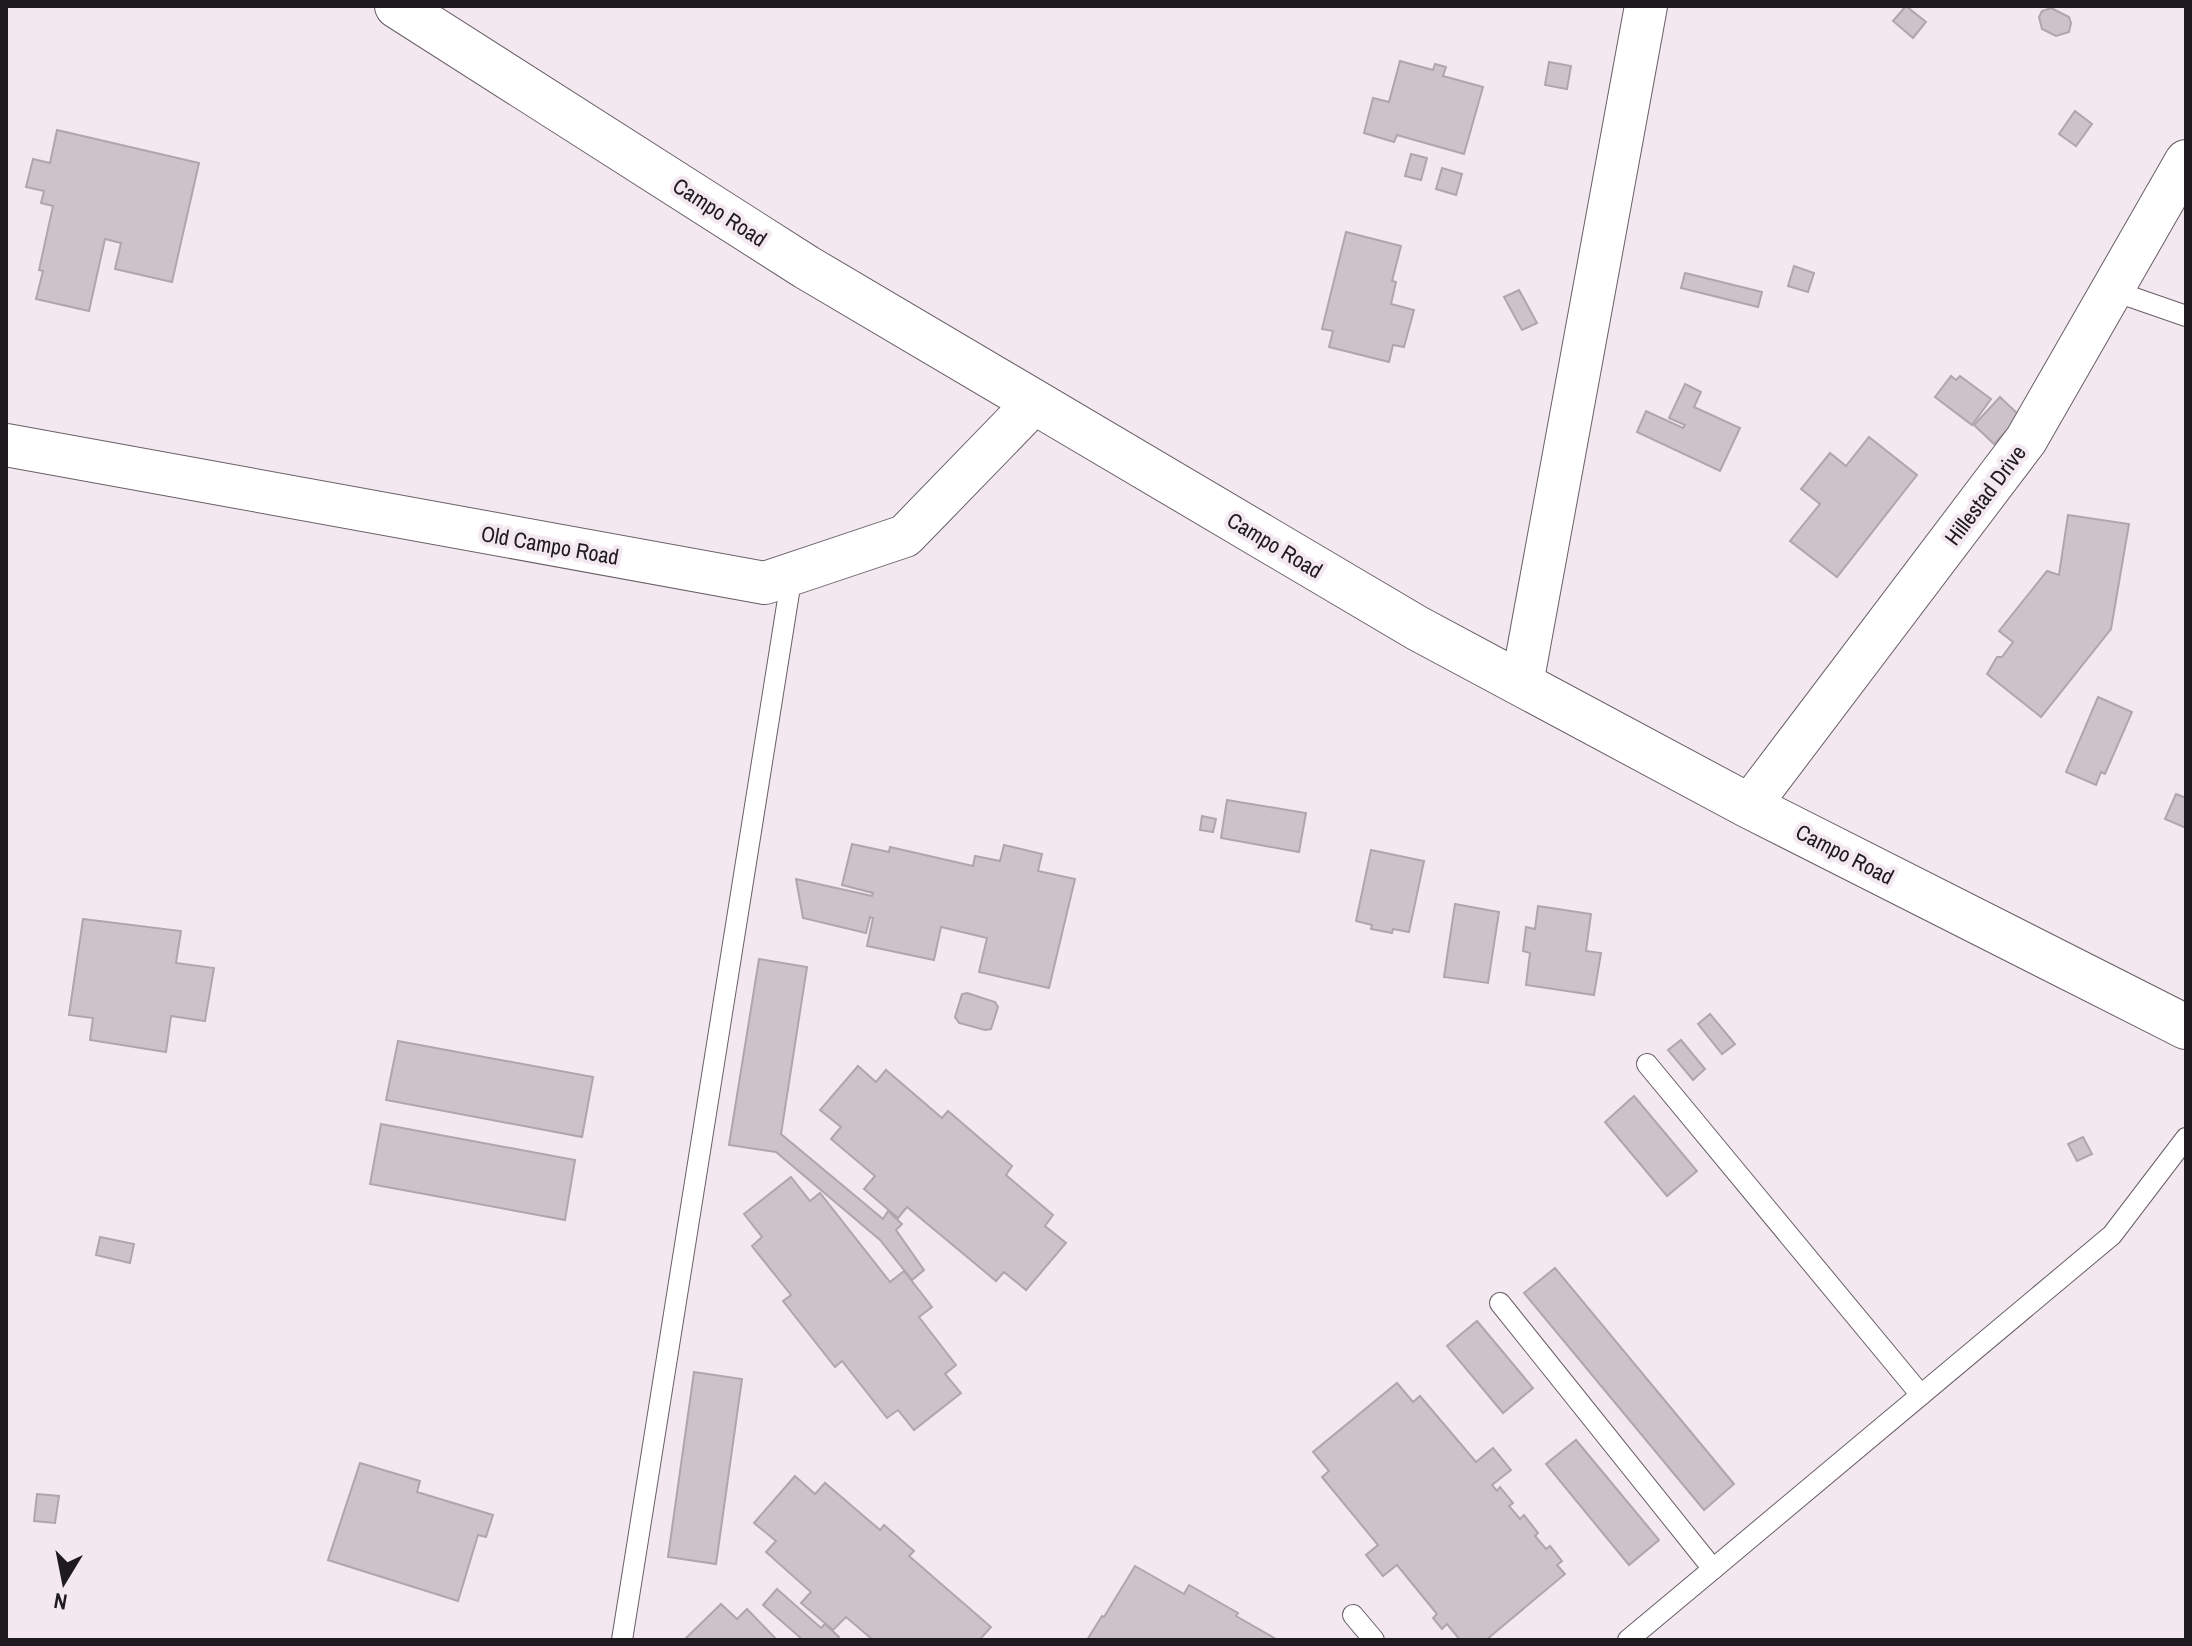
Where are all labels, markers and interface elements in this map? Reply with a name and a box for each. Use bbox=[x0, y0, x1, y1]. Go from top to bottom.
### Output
street label: Campo Road bbox=[667, 170, 773, 254]
street label: Hillestad Drive bbox=[1937, 439, 2033, 551]
street label: Campo Road bbox=[1222, 505, 1328, 585]
street label: Old Campo Road bbox=[479, 518, 621, 572]
street label: Campo Road bbox=[1791, 817, 1899, 891]
north arrow bbox=[24, 1542, 104, 1622]
text: N bbox=[52, 1586, 70, 1618]

